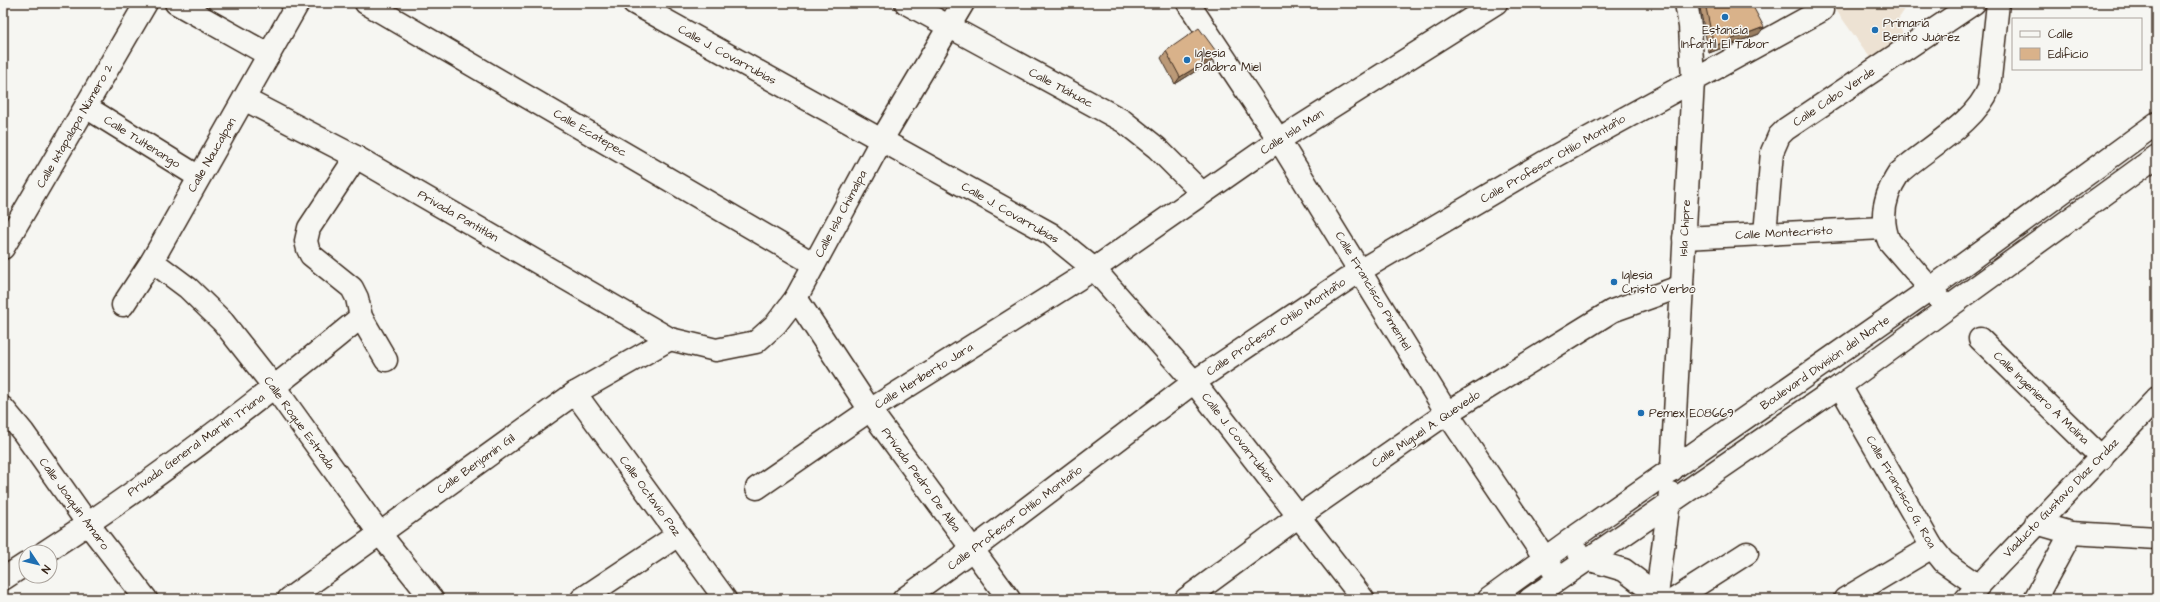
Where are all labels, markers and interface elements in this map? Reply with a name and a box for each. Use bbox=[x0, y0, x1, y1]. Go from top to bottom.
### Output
marker: Estancia Infantil El Tabor bbox=[1720, 12, 1730, 22]
place label: Primaria Benito Juárez bbox=[1883, 15, 1960, 46]
legend bbox=[2012, 18, 2142, 70]
street label: Calle J. Covarrubias bbox=[675, 21, 779, 89]
place label: Estancia Infantil El Tabor bbox=[1681, 22, 1769, 53]
marker: Primaria Benito Juárez bbox=[1870, 25, 1880, 35]
text: Calle bbox=[2048, 26, 2073, 43]
place label: Iglesia Palabra Miel bbox=[1195, 45, 1261, 76]
text: Edificio bbox=[2048, 46, 2088, 63]
marker: Iglesia Palabra Miel bbox=[1182, 55, 1192, 65]
street label: Calle Ixtapalapa Número 2 bbox=[32, 61, 118, 191]
street label: Calle Cabo Verde bbox=[1790, 63, 1879, 131]
street label: Calle Tláhuac bbox=[1026, 64, 1097, 112]
street label: Calle Ecatepec bbox=[550, 105, 630, 161]
street label: Calle Isla Man bbox=[1257, 105, 1327, 159]
street label: Calle Profesor Otilio Montaño bbox=[1477, 110, 1629, 208]
street label: Calle Tultenango bbox=[100, 112, 184, 173]
street label: Calle Naucalpan bbox=[184, 114, 240, 196]
street label: Calle Isla Chimalpa bbox=[811, 167, 871, 261]
street label: Calle J. Covarrubias bbox=[958, 178, 1062, 248]
street label: Privada Pantitlán bbox=[414, 186, 502, 246]
street label: Isla Chipre bbox=[1675, 199, 1695, 257]
street label: Calle Montecristo bbox=[1735, 222, 1833, 244]
street label: Calle Francisco Pimentel bbox=[1331, 228, 1415, 354]
place label: Iglesia Cristo Verbo bbox=[1622, 267, 1696, 298]
street label: Calle Profesor Otilio Montaño bbox=[1203, 274, 1349, 380]
marker: Iglesia Cristo Verbo bbox=[1609, 277, 1619, 287]
street label: Boulevard División del Norte bbox=[1757, 312, 1893, 414]
street label: Calle Heriberto Jara bbox=[871, 339, 977, 413]
street label: Calle Ingeniero A Molina bbox=[1988, 348, 2093, 449]
street label: Calle Roque Estrada bbox=[259, 373, 339, 473]
street label: Calle Miguel A. Quevedo bbox=[1368, 386, 1484, 473]
street label: Privada General Martín Triana bbox=[124, 389, 268, 501]
street label: Calle J. Covarrubias bbox=[1197, 389, 1279, 487]
place label: Pemex E08669 bbox=[1649, 405, 1734, 422]
marker: Pemex E08669 bbox=[1636, 408, 1646, 418]
street label: Privada Pedro De Alba bbox=[877, 424, 965, 536]
street label: Calle Benjamín Gil bbox=[433, 430, 519, 498]
street label: Calle Francisco G. Roa bbox=[1862, 433, 1940, 551]
street label: Viaducto Gustavo Díaz Ordaz bbox=[1999, 434, 2123, 562]
street label: Calle Octavio Paz bbox=[615, 452, 685, 540]
street label: Calle Joaquín Amaro bbox=[35, 454, 113, 554]
street label: Calle Profesor Otilio Montaño bbox=[944, 461, 1086, 574]
north arrow bbox=[18, 544, 58, 584]
text: N bbox=[38, 562, 54, 577]

